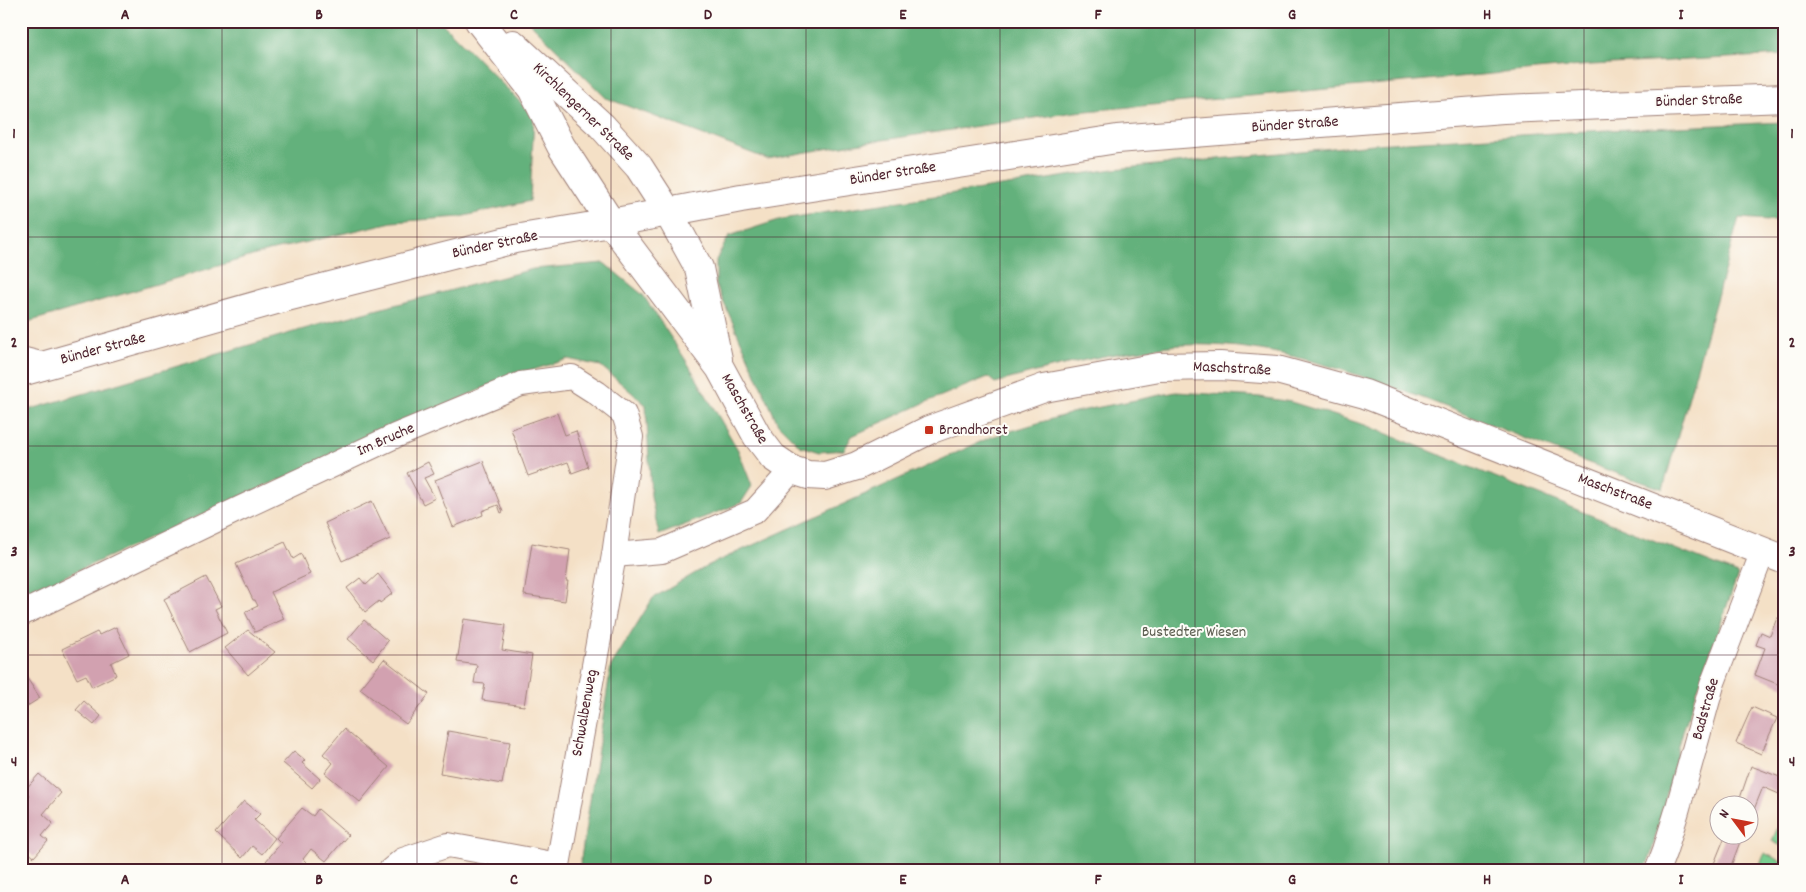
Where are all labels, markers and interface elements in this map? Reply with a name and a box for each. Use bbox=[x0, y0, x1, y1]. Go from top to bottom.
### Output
text: A bbox=[121, 4, 130, 27]
text: B bbox=[315, 4, 323, 27]
text: C bbox=[510, 4, 518, 27]
text: D bbox=[704, 4, 713, 27]
text: E bbox=[899, 4, 907, 27]
text: F bbox=[1094, 4, 1102, 27]
text: G bbox=[1288, 4, 1296, 27]
text: H bbox=[1483, 4, 1491, 27]
text: I bbox=[1679, 4, 1685, 27]
street label: Kirchlengerner Straße bbox=[527, 57, 639, 167]
street label: Bünder Straße bbox=[1655, 88, 1743, 114]
street label: Bünder Straße bbox=[1251, 110, 1339, 140]
text: 1 bbox=[12, 123, 16, 146]
text: 1 bbox=[1790, 123, 1794, 146]
street label: Bünder Straße bbox=[848, 156, 938, 192]
street label: Bünder Straße bbox=[450, 225, 540, 265]
street label: Bünder Straße bbox=[58, 327, 148, 371]
text: 2 bbox=[11, 332, 18, 355]
text: 2 bbox=[1789, 332, 1796, 355]
street label: Maschstraße bbox=[1192, 355, 1272, 383]
street label: Maschstraße bbox=[715, 369, 773, 449]
street label: Im Bruche bbox=[354, 417, 418, 463]
place label: Brandhorst bbox=[939, 419, 1008, 442]
marker: Brandhorst bbox=[923, 424, 935, 436]
street label: Maschstraße bbox=[1574, 467, 1656, 517]
text: 3 bbox=[10, 541, 18, 564]
text: 3 bbox=[1788, 541, 1796, 564]
park label: Bustedter Wiesen bbox=[1142, 621, 1246, 644]
street label: Schwalbenweg bbox=[566, 668, 604, 758]
street label: Badstraße bbox=[1686, 675, 1726, 743]
text: 4 bbox=[11, 751, 17, 774]
text: 4 bbox=[1789, 751, 1795, 774]
north arrow bbox=[1708, 794, 1758, 844]
text: N bbox=[1714, 806, 1735, 822]
text: A bbox=[121, 869, 130, 892]
text: B bbox=[315, 869, 323, 892]
text: C bbox=[510, 869, 518, 892]
text: D bbox=[704, 869, 713, 892]
text: E bbox=[899, 869, 907, 892]
text: F bbox=[1094, 869, 1102, 892]
text: G bbox=[1288, 869, 1296, 892]
text: H bbox=[1483, 869, 1491, 892]
text: I bbox=[1679, 869, 1685, 892]

